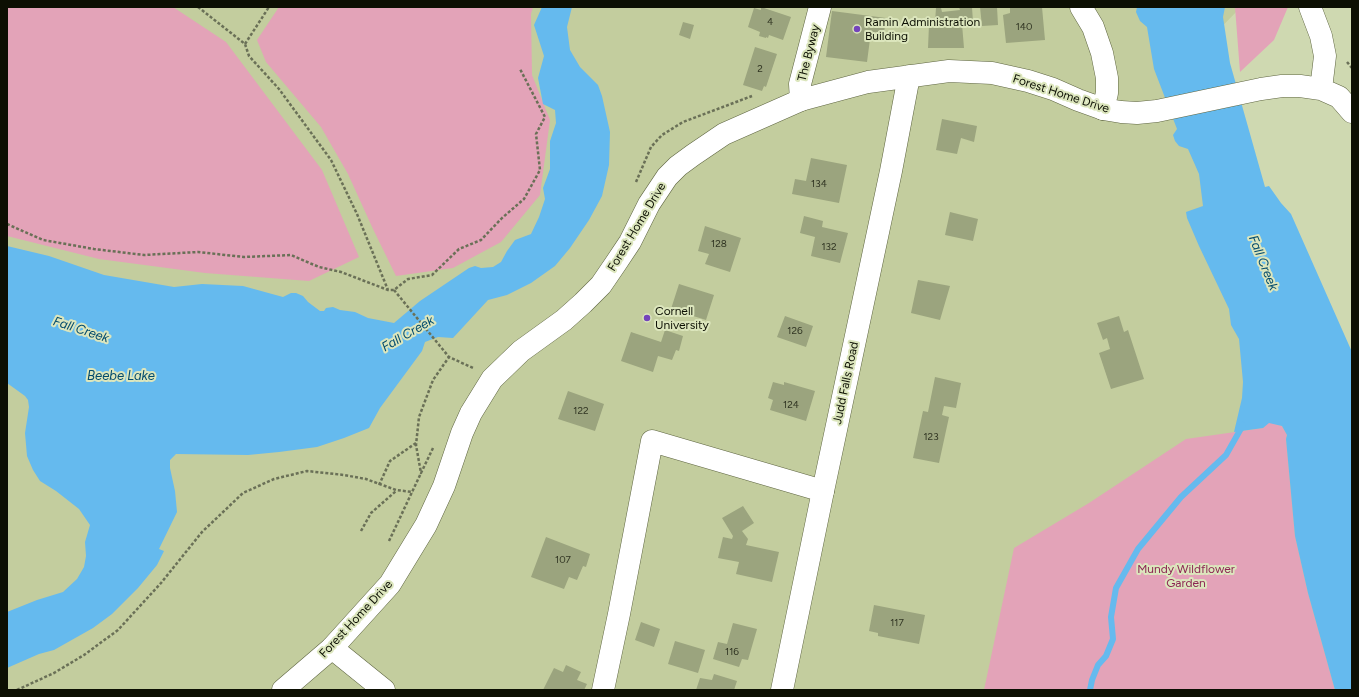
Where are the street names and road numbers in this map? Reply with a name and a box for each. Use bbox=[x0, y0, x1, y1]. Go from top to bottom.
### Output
street label: The Byway bbox=[795, 23, 823, 83]
street label: Forest Home Drive bbox=[1011, 72, 1111, 116]
street label: Forest Home Drive bbox=[605, 180, 669, 274]
street label: Judd Falls Road bbox=[830, 340, 862, 426]
street label: Forest Home Drive bbox=[316, 577, 396, 661]

